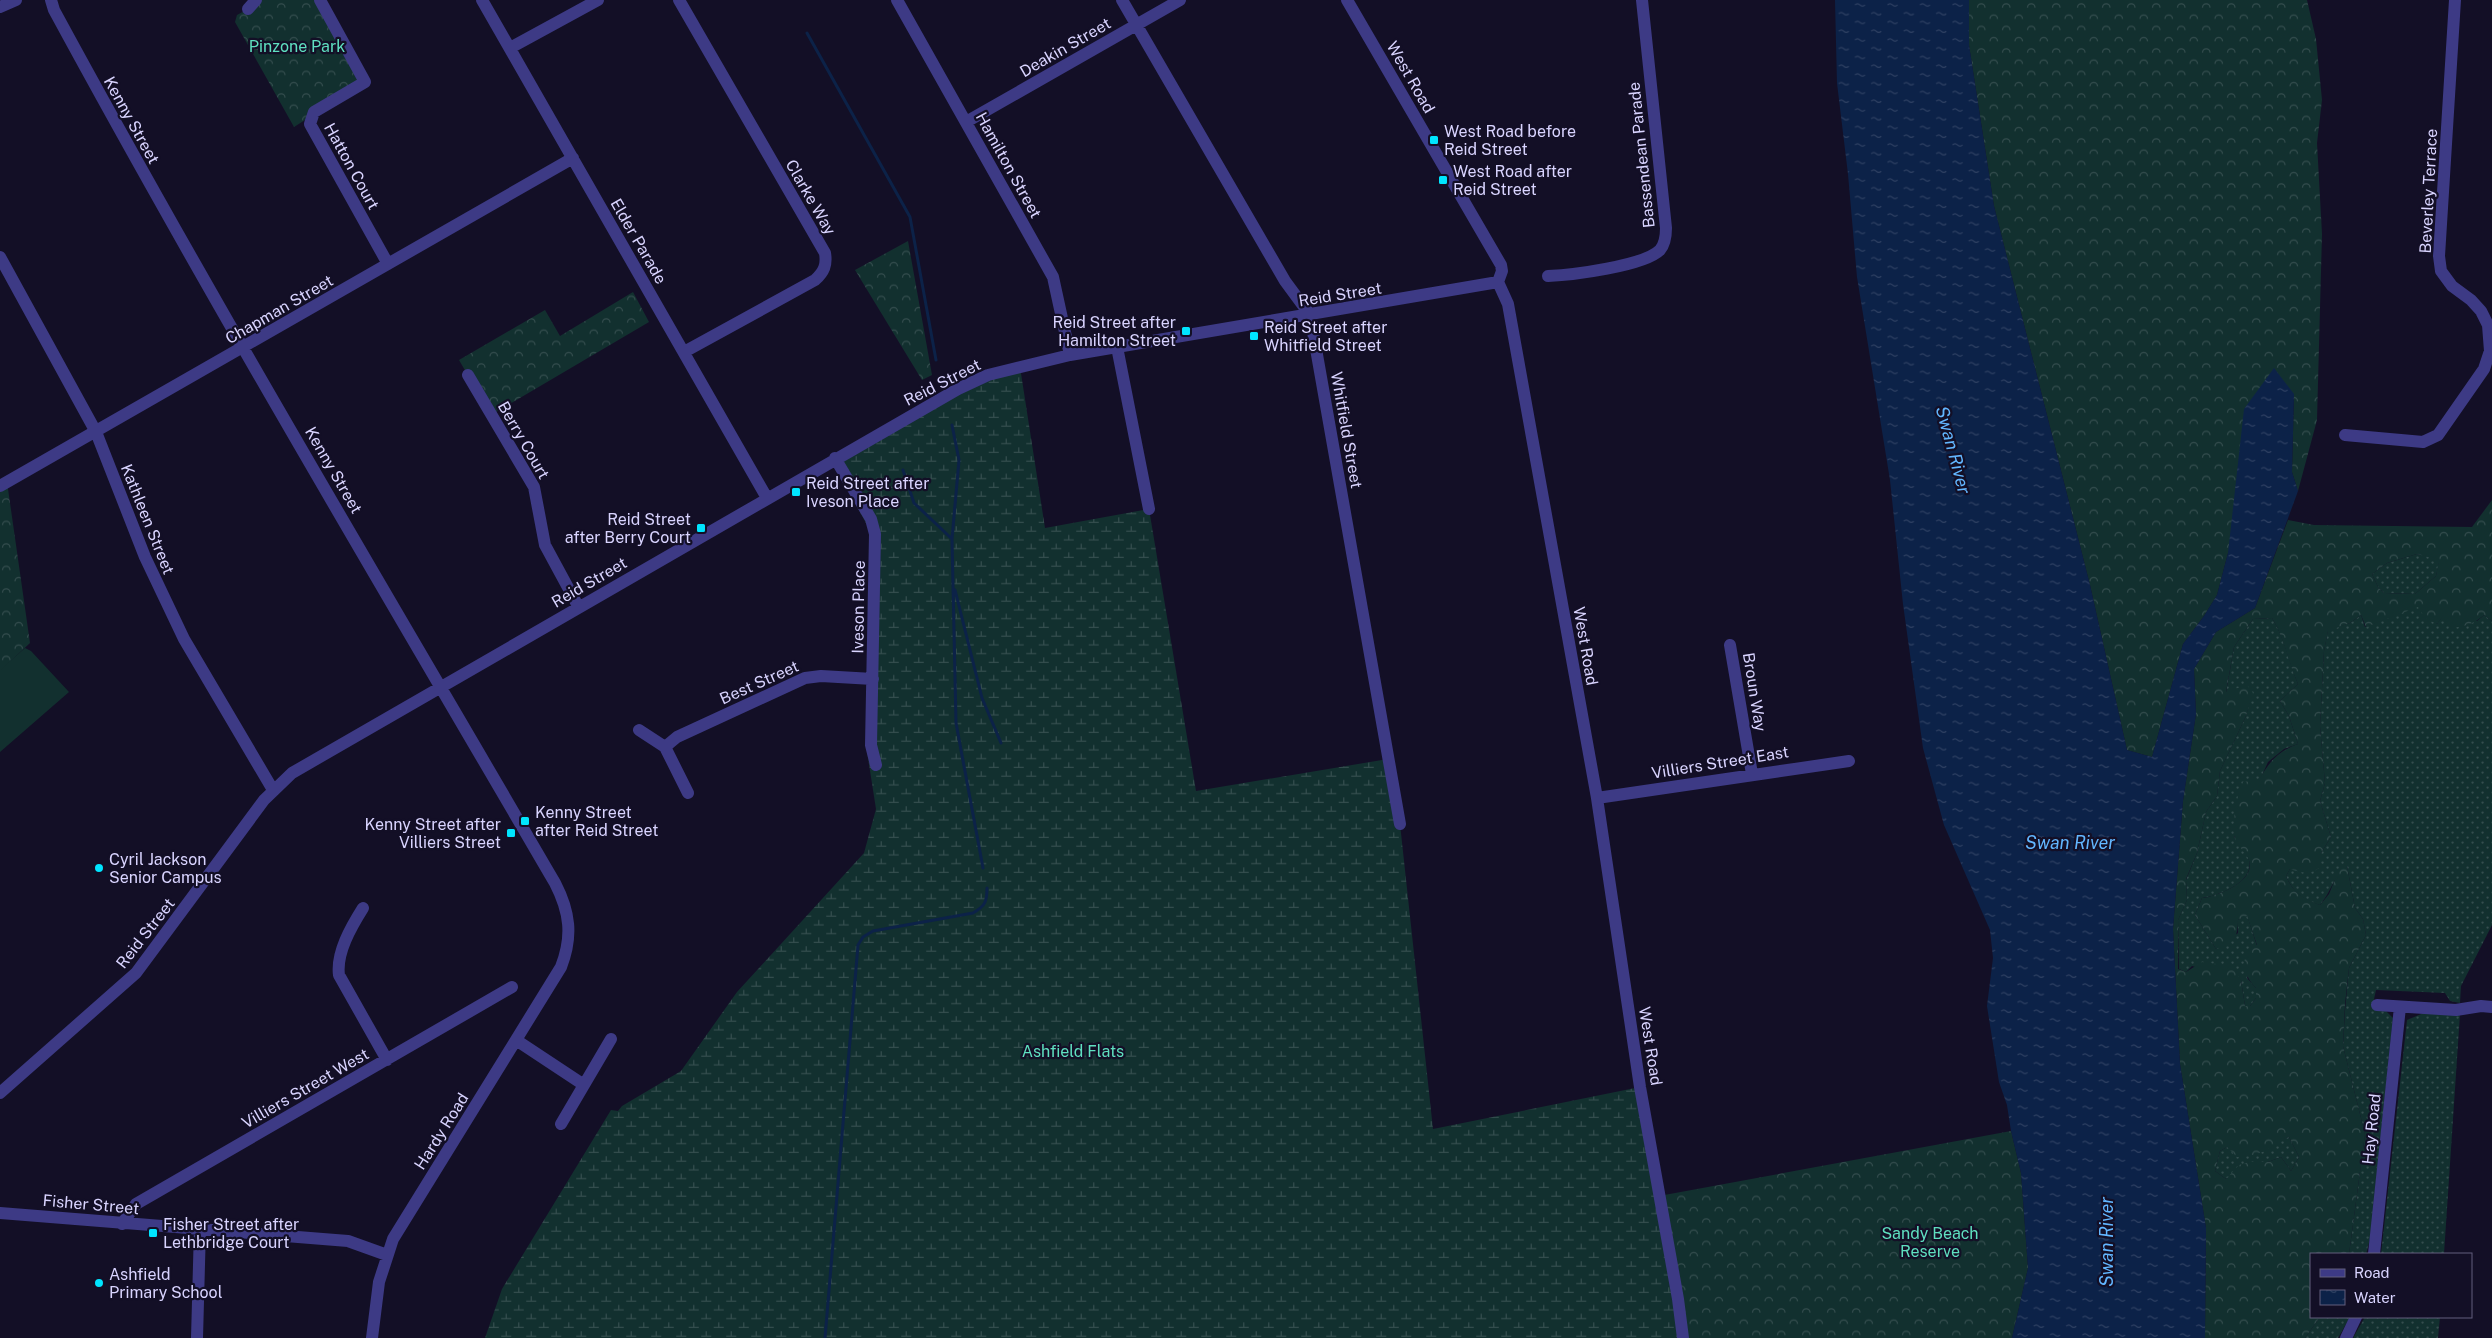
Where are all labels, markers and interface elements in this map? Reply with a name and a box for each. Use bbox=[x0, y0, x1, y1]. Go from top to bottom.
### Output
street label: Deakin Street bbox=[1016, 14, 1114, 81]
park label: Pinzone Park bbox=[249, 37, 345, 56]
street label: West Road bbox=[1382, 38, 1439, 116]
street label: Kenny Street bbox=[100, 73, 163, 167]
street label: Bassendean Parade bbox=[1624, 81, 1659, 229]
street label: Hamilton Street bbox=[972, 109, 1046, 221]
street label: Hatton Court bbox=[320, 120, 383, 213]
place label: West Road before Reid Street bbox=[1444, 122, 1576, 159]
street label: Beverley Terrace bbox=[2416, 128, 2441, 254]
marker: West Road before Reid Street bbox=[1428, 134, 1440, 146]
street label: Clarke Way bbox=[781, 156, 840, 239]
place label: West Road after Reid Street bbox=[1453, 162, 1572, 199]
marker: West Road after Reid Street bbox=[1437, 174, 1449, 186]
street label: Elder Parade bbox=[607, 195, 671, 287]
street label: Chapman Street bbox=[222, 271, 336, 348]
street label: Reid Street bbox=[1297, 279, 1383, 310]
place label: Reid Street after Hamilton Street bbox=[1053, 313, 1176, 350]
place label: Reid Street after Whitfield Street bbox=[1264, 318, 1387, 355]
marker: Reid Street after Hamilton Street bbox=[1180, 325, 1192, 337]
marker: Reid Street after Whitfield Street bbox=[1248, 330, 1260, 342]
street label: Reid Street bbox=[901, 355, 984, 410]
street label: Whitfield Street bbox=[1327, 370, 1366, 490]
street label: Berry Court bbox=[494, 398, 553, 483]
water label: Swan River bbox=[1932, 404, 1975, 496]
street label: Kenny Street bbox=[301, 424, 366, 517]
street label: Kathleen Street bbox=[117, 461, 178, 577]
place label: Reid Street after Iveson Place bbox=[806, 474, 929, 511]
marker: Reid Street after Iveson Place bbox=[790, 486, 802, 498]
place label: Reid Street after Berry Court bbox=[565, 510, 691, 547]
marker: Reid Street after Berry Court bbox=[695, 522, 707, 534]
street label: Reid Street bbox=[548, 553, 630, 612]
street label: Iveson Place bbox=[848, 560, 869, 654]
street label: West Road bbox=[1569, 605, 1602, 687]
street label: Broun Way bbox=[1739, 651, 1770, 733]
street label: Best Street bbox=[717, 657, 802, 708]
street label: Villiers Street East bbox=[1650, 742, 1790, 783]
place label: Kenny Street after Reid Street bbox=[535, 803, 658, 840]
place label: Kenny Street after Villiers Street bbox=[365, 815, 501, 852]
marker: Kenny Street after Reid Street bbox=[519, 815, 531, 827]
marker: Kenny Street after Villiers Street bbox=[505, 827, 517, 839]
water label: Swan River bbox=[2025, 832, 2115, 853]
place label: Cyril Jackson Senior Campus bbox=[109, 850, 222, 887]
marker: Cyril Jackson Senior Campus bbox=[93, 862, 105, 874]
street label: Reid Street bbox=[112, 894, 179, 972]
street label: West Road bbox=[1635, 1005, 1666, 1087]
park label: Ashfield Flats bbox=[1022, 1042, 1124, 1061]
street label: Villiers Street West bbox=[238, 1044, 372, 1132]
street label: Hardy Road bbox=[410, 1089, 473, 1173]
street label: Hay Road bbox=[2358, 1093, 2385, 1165]
street label: Fisher Street bbox=[42, 1191, 140, 1218]
water label: Swan River bbox=[2096, 1197, 2117, 1287]
place label: Fisher Street after Lethbridge Court bbox=[163, 1215, 299, 1252]
park label: Sandy Beach Reserve bbox=[1881, 1224, 1979, 1261]
marker: Fisher Street after Lethbridge Court bbox=[147, 1227, 159, 1239]
legend bbox=[2310, 1253, 2472, 1318]
text: Road bbox=[2354, 1264, 2390, 1281]
place label: Ashfield Primary School bbox=[109, 1265, 223, 1302]
marker: Ashfield Primary School bbox=[93, 1277, 105, 1289]
text: Water bbox=[2354, 1289, 2396, 1306]

